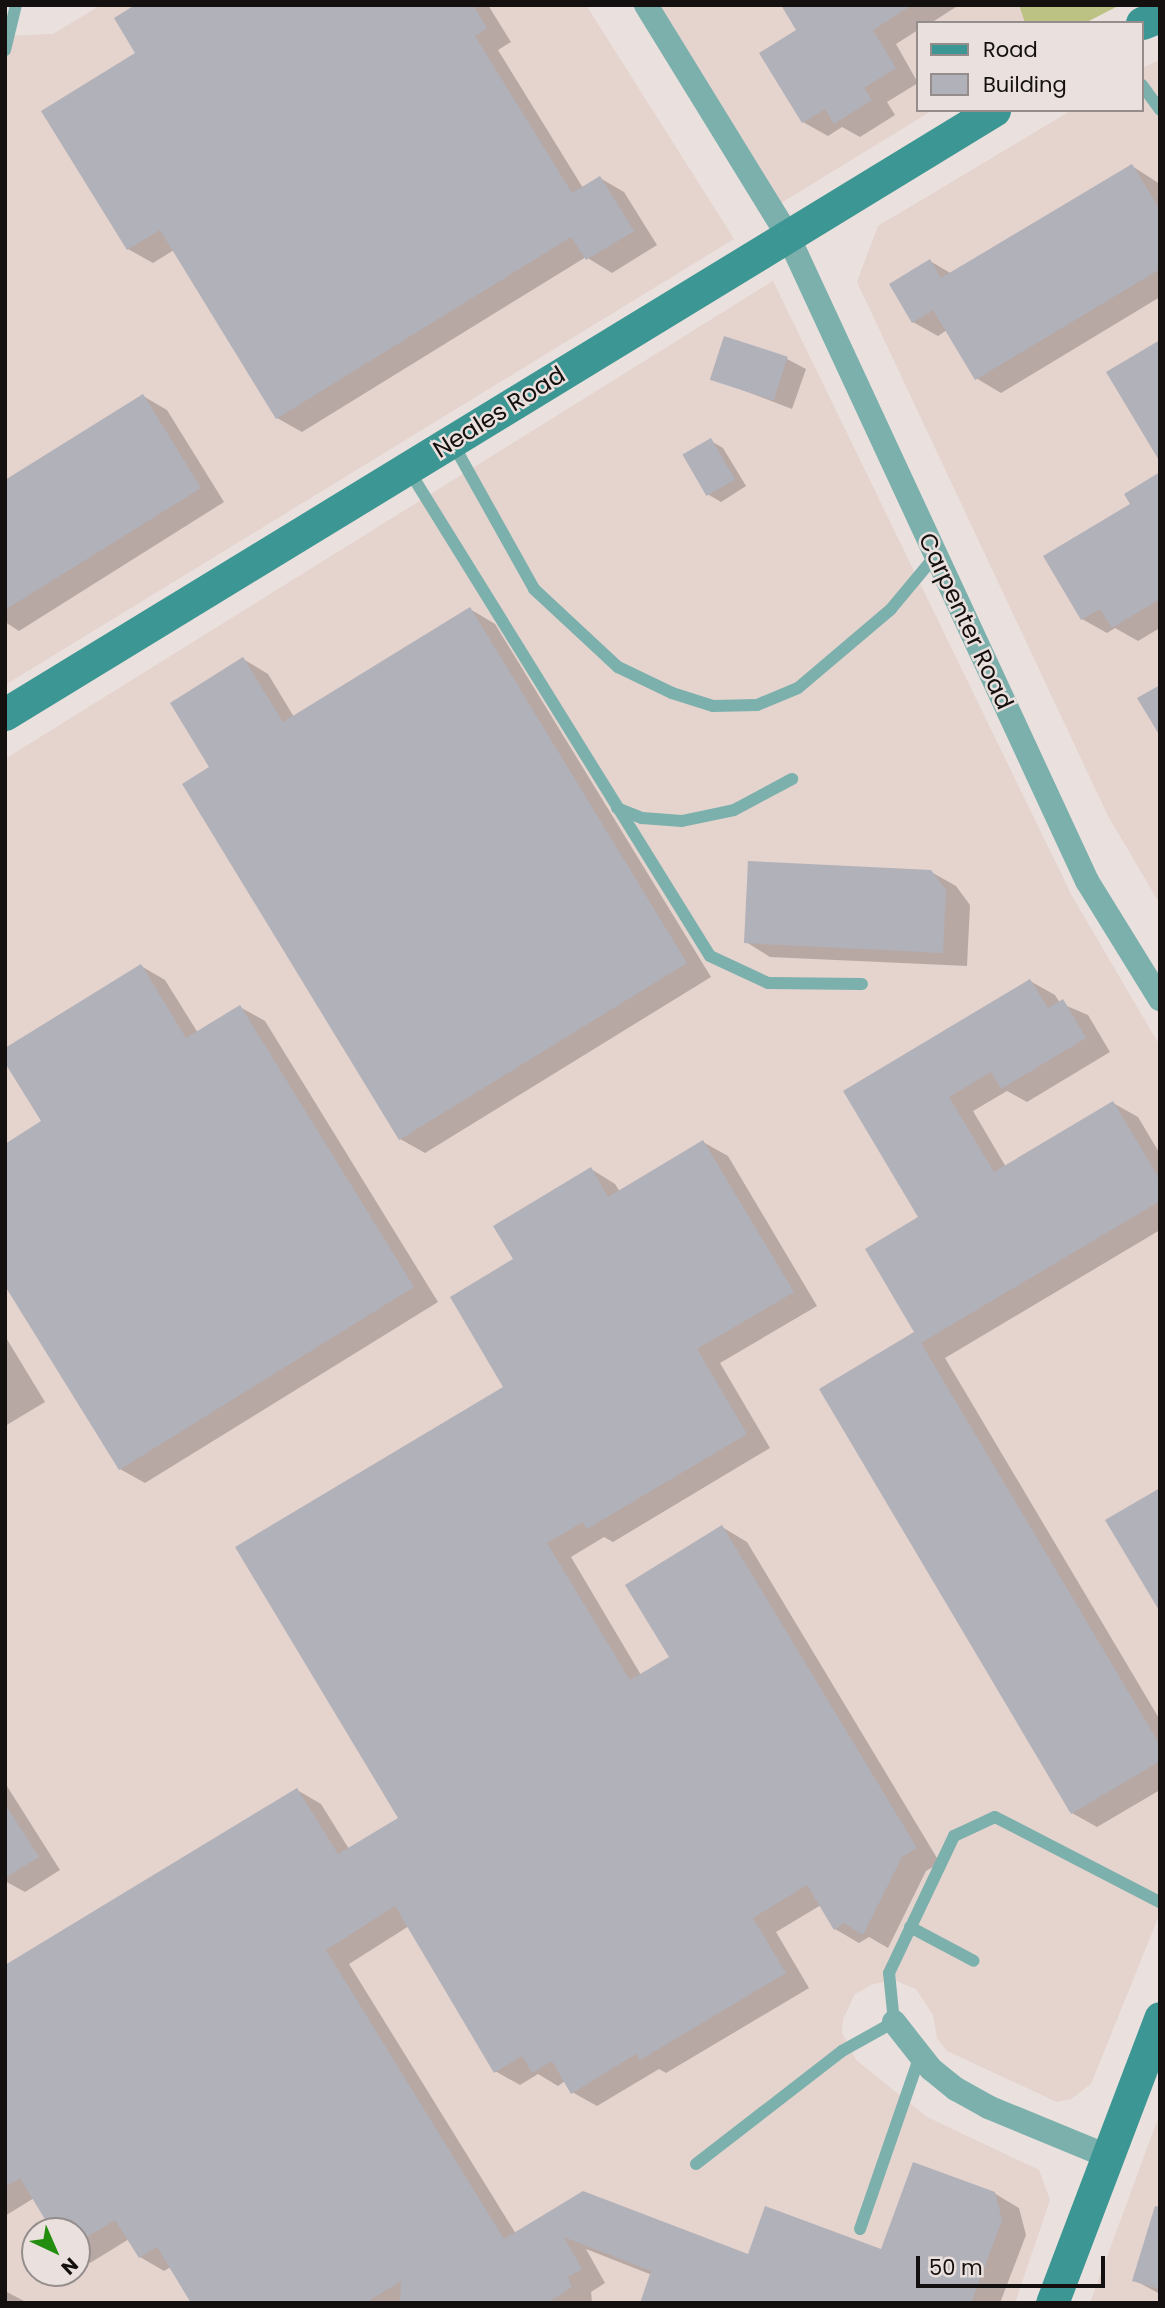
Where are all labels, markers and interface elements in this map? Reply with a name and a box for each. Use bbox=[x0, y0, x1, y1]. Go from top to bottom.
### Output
legend bbox=[916, 21, 1144, 112]
text: Road bbox=[983, 35, 1038, 64]
text: Building bbox=[983, 70, 1067, 99]
street label: Neales Road bbox=[428, 360, 570, 464]
street label: Carpenter Road bbox=[912, 528, 1020, 714]
north arrow bbox=[21, 2217, 91, 2287]
scale bar bbox=[920, 2242, 1109, 2286]
text: N bbox=[55, 2251, 84, 2281]
text: 50 m bbox=[929, 2253, 983, 2282]

